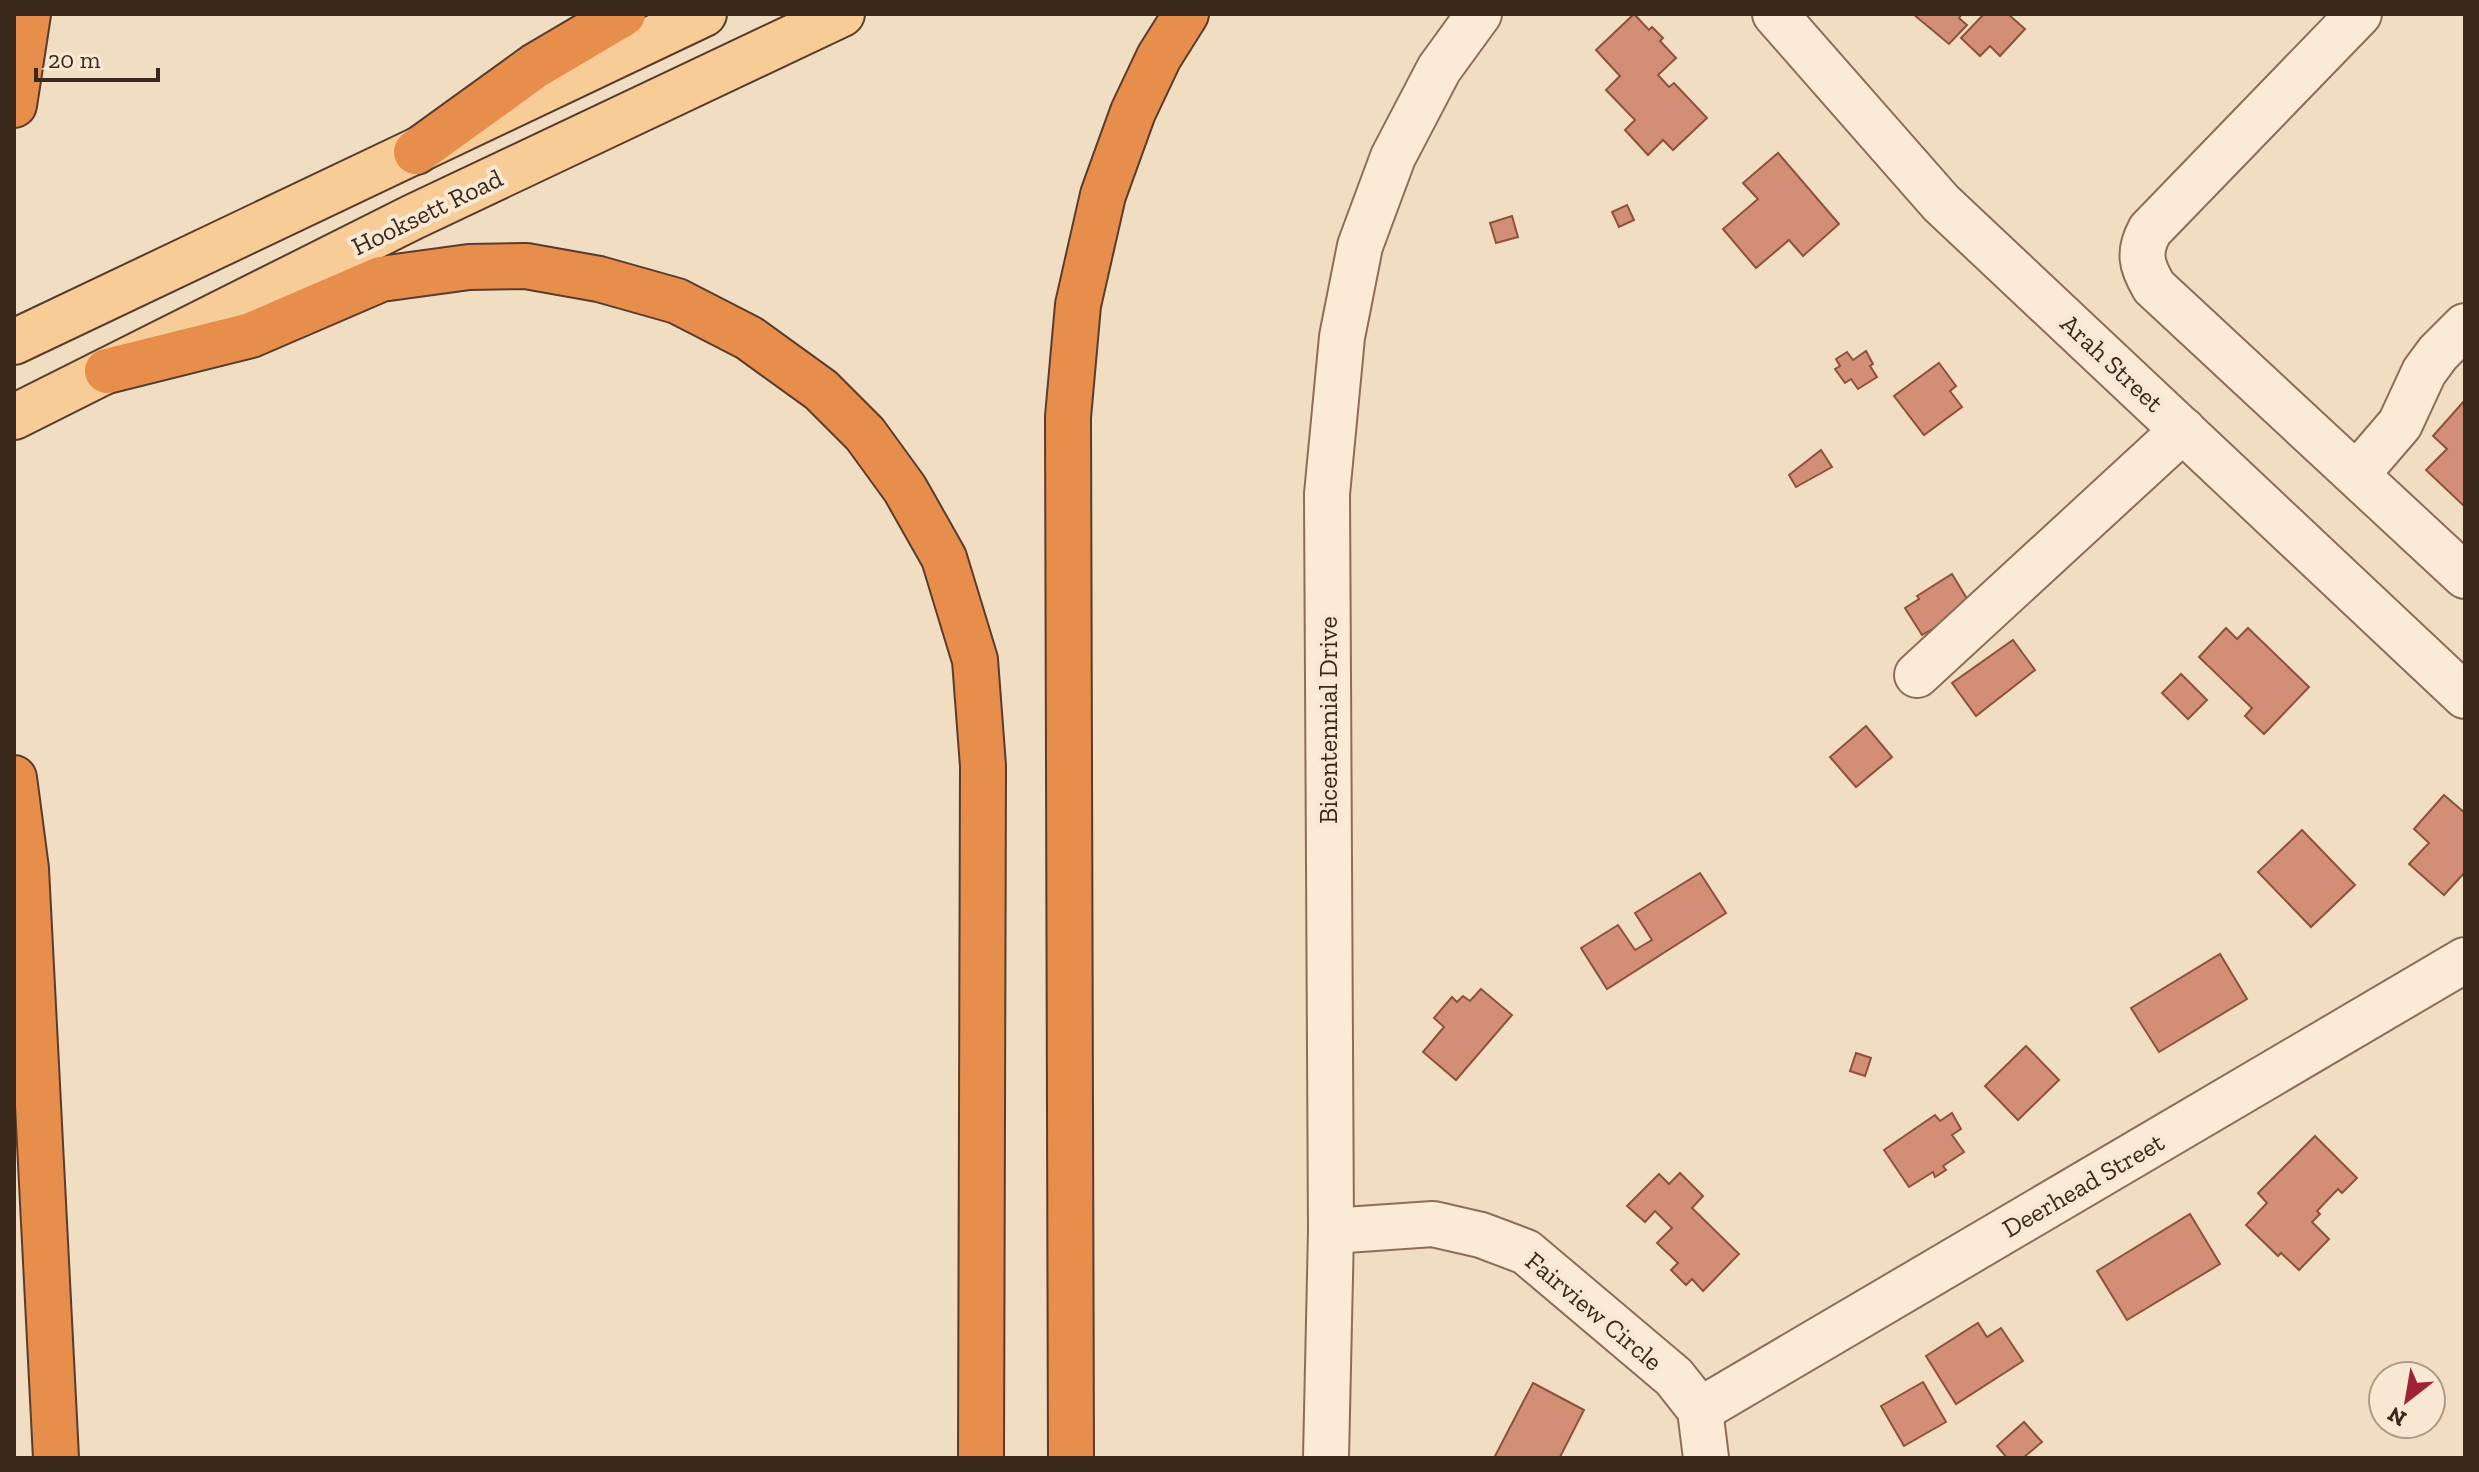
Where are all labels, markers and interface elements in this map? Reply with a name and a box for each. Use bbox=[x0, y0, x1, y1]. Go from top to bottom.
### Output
scale bar bbox=[36, 32, 158, 82]
text: 20 m bbox=[48, 45, 101, 74]
street label: Hooksett Road bbox=[346, 162, 508, 262]
street label: Arah Street bbox=[2054, 307, 2170, 419]
street label: Bicentennial Drive bbox=[1312, 616, 1344, 824]
street label: Deerhead Street bbox=[1996, 1126, 2170, 1244]
street label: Fairview Circle bbox=[1519, 1244, 1669, 1378]
north arrow bbox=[2367, 1360, 2447, 1440]
text: N bbox=[2383, 1401, 2411, 1433]

